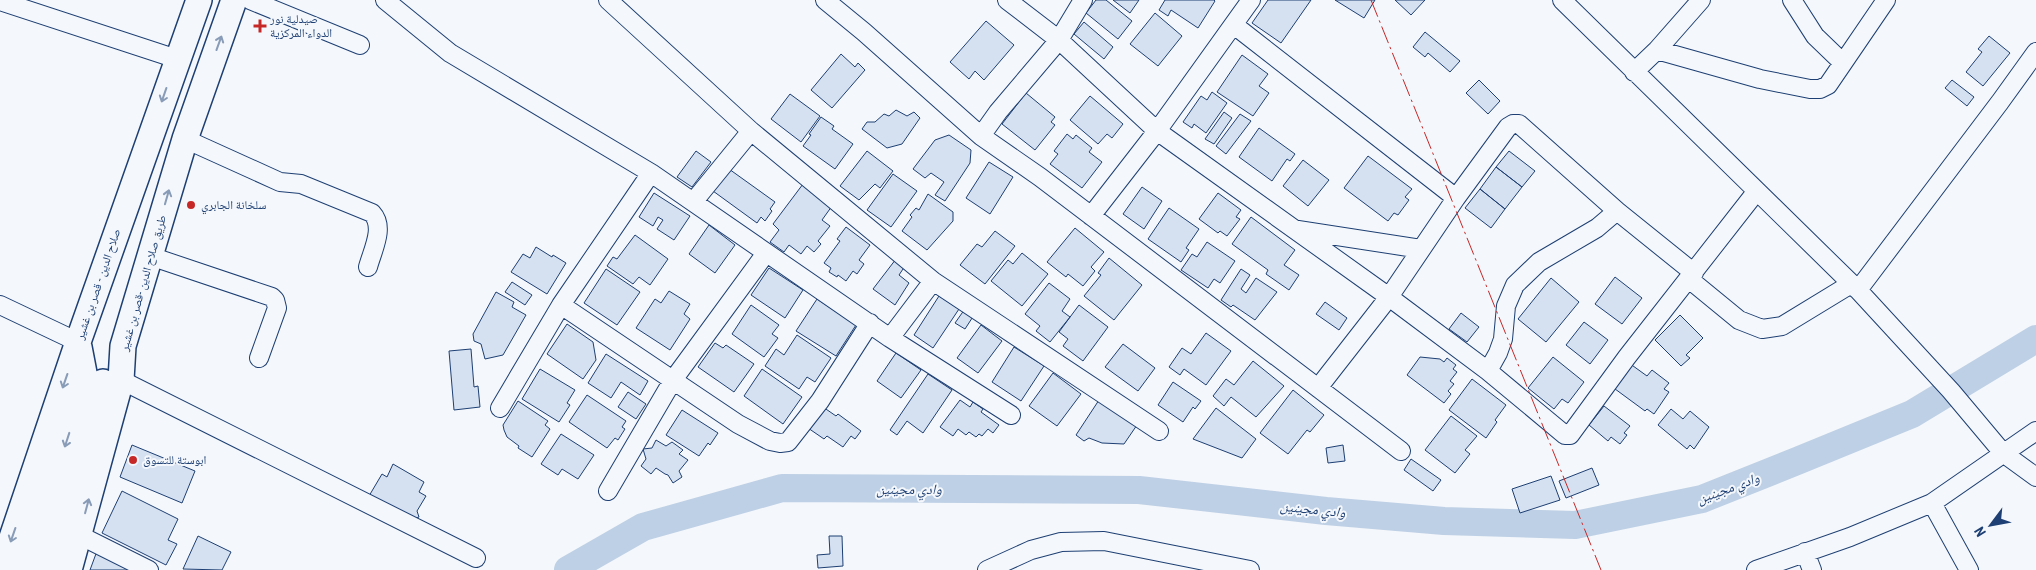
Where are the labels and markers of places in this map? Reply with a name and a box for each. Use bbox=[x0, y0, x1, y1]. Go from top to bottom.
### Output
place label: صيدلية نور الدواء المركزية bbox=[269, 12, 332, 40]
marker: صيدلية نور الدواء المركزية bbox=[254, 20, 266, 32]
place label: سلخانة الجابري bbox=[201, 198, 266, 215]
marker: سلخانة الجابري bbox=[185, 199, 197, 211]
place label: ابوستة للتسوق bbox=[143, 453, 206, 467]
marker: ابوستة للتسوق bbox=[127, 454, 139, 466]

